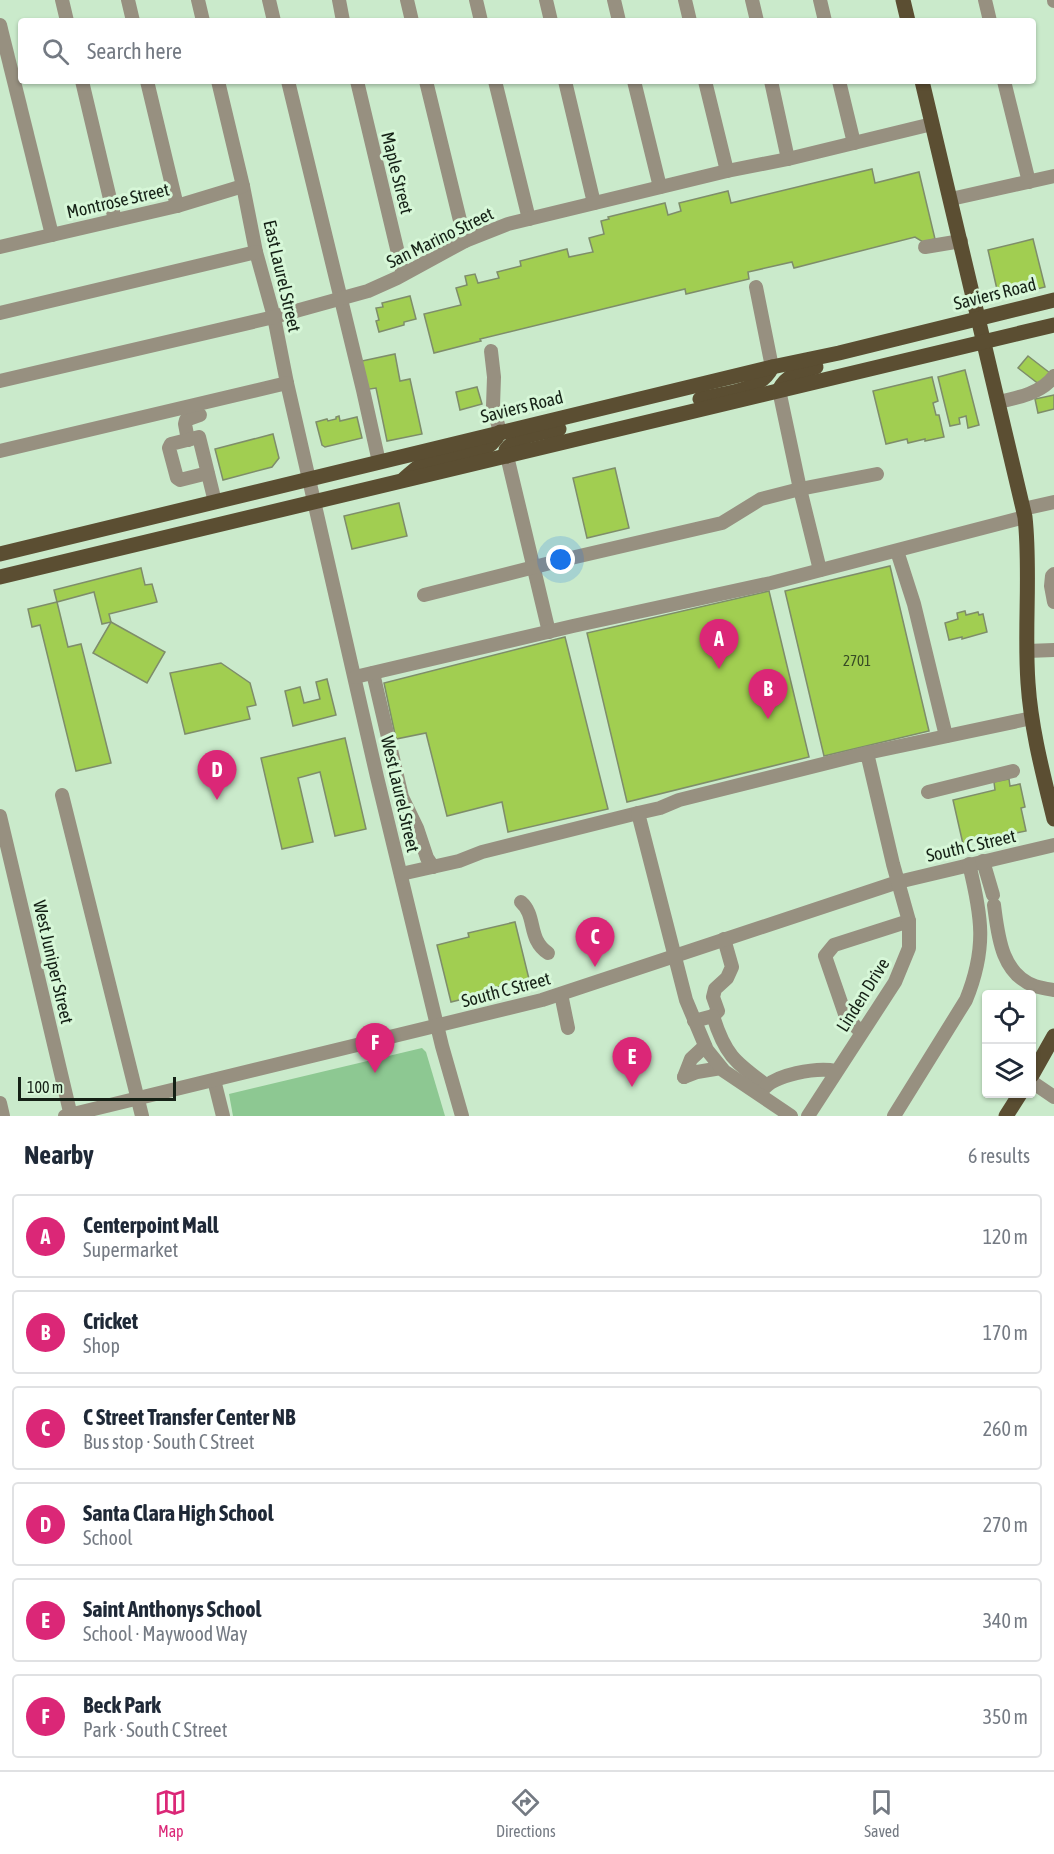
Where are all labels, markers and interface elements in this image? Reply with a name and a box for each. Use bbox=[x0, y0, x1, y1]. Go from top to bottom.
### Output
search box bbox=[18, 18, 1036, 84]
icon: search bbox=[39, 35, 72, 68]
text: Search here bbox=[87, 38, 182, 64]
street label: Maple Street bbox=[377, 130, 418, 216]
street label: Montrose Street bbox=[65, 179, 171, 223]
street label: San Marino Street bbox=[383, 203, 497, 272]
street label: East Laurel Street bbox=[259, 218, 306, 334]
street label: Saviers Road bbox=[952, 273, 1038, 314]
street label: Saviers Road bbox=[479, 386, 565, 427]
your location bbox=[546, 545, 575, 574]
pin: A bbox=[700, 620, 738, 669]
house number: 2701 bbox=[843, 652, 871, 669]
pin: B bbox=[748, 670, 788, 719]
street label: West Laurel Street bbox=[377, 734, 424, 854]
pin: D bbox=[198, 750, 236, 800]
street label: South C Street bbox=[924, 825, 1018, 866]
street label: West Juniper Street bbox=[29, 898, 78, 1026]
pin: C bbox=[576, 918, 614, 967]
street label: Linden Drive bbox=[832, 954, 893, 1035]
street label: South C Street bbox=[459, 968, 553, 1011]
map controls bbox=[982, 990, 1036, 1098]
button: locate bbox=[982, 990, 1036, 1044]
pin: F bbox=[356, 1024, 394, 1073]
pin: E bbox=[612, 1038, 652, 1087]
button: layers bbox=[982, 1044, 1036, 1098]
scale bar bbox=[18, 1074, 176, 1102]
text: 100 m bbox=[27, 1078, 63, 1096]
text: Nearby bbox=[24, 1140, 94, 1170]
text: 6 results bbox=[968, 1144, 1030, 1167]
text: Centerpoint Mall bbox=[83, 1212, 219, 1238]
text: A bbox=[41, 1225, 50, 1248]
text: 120 m bbox=[983, 1225, 1028, 1248]
text: Supermarket bbox=[83, 1238, 178, 1261]
text: Cricket bbox=[83, 1308, 138, 1334]
text: B bbox=[41, 1321, 50, 1344]
text: 170 m bbox=[983, 1321, 1028, 1344]
text: Shop bbox=[83, 1334, 120, 1357]
text: C Street Transfer Center NB bbox=[83, 1404, 295, 1430]
text: C bbox=[41, 1417, 50, 1440]
text: 260 m bbox=[983, 1417, 1028, 1440]
text: Bus stop · South C Street bbox=[83, 1430, 254, 1453]
text: Santa Clara High School bbox=[83, 1500, 274, 1526]
text: D bbox=[40, 1513, 51, 1536]
text: 270 m bbox=[983, 1513, 1028, 1536]
text: School bbox=[83, 1526, 133, 1549]
text: Saint Anthonys School bbox=[83, 1596, 261, 1622]
text: E bbox=[41, 1609, 50, 1632]
text: 340 m bbox=[983, 1609, 1028, 1632]
text: School · Maywood Way bbox=[83, 1622, 248, 1645]
text: Beck Park bbox=[83, 1692, 161, 1718]
text: F bbox=[41, 1705, 50, 1728]
text: 350 m bbox=[983, 1705, 1028, 1728]
text: Park · South C Street bbox=[83, 1718, 227, 1741]
tab: Map bbox=[154, 1786, 187, 1840]
tab: Directions bbox=[496, 1786, 556, 1840]
tab: Saved bbox=[864, 1786, 900, 1840]

